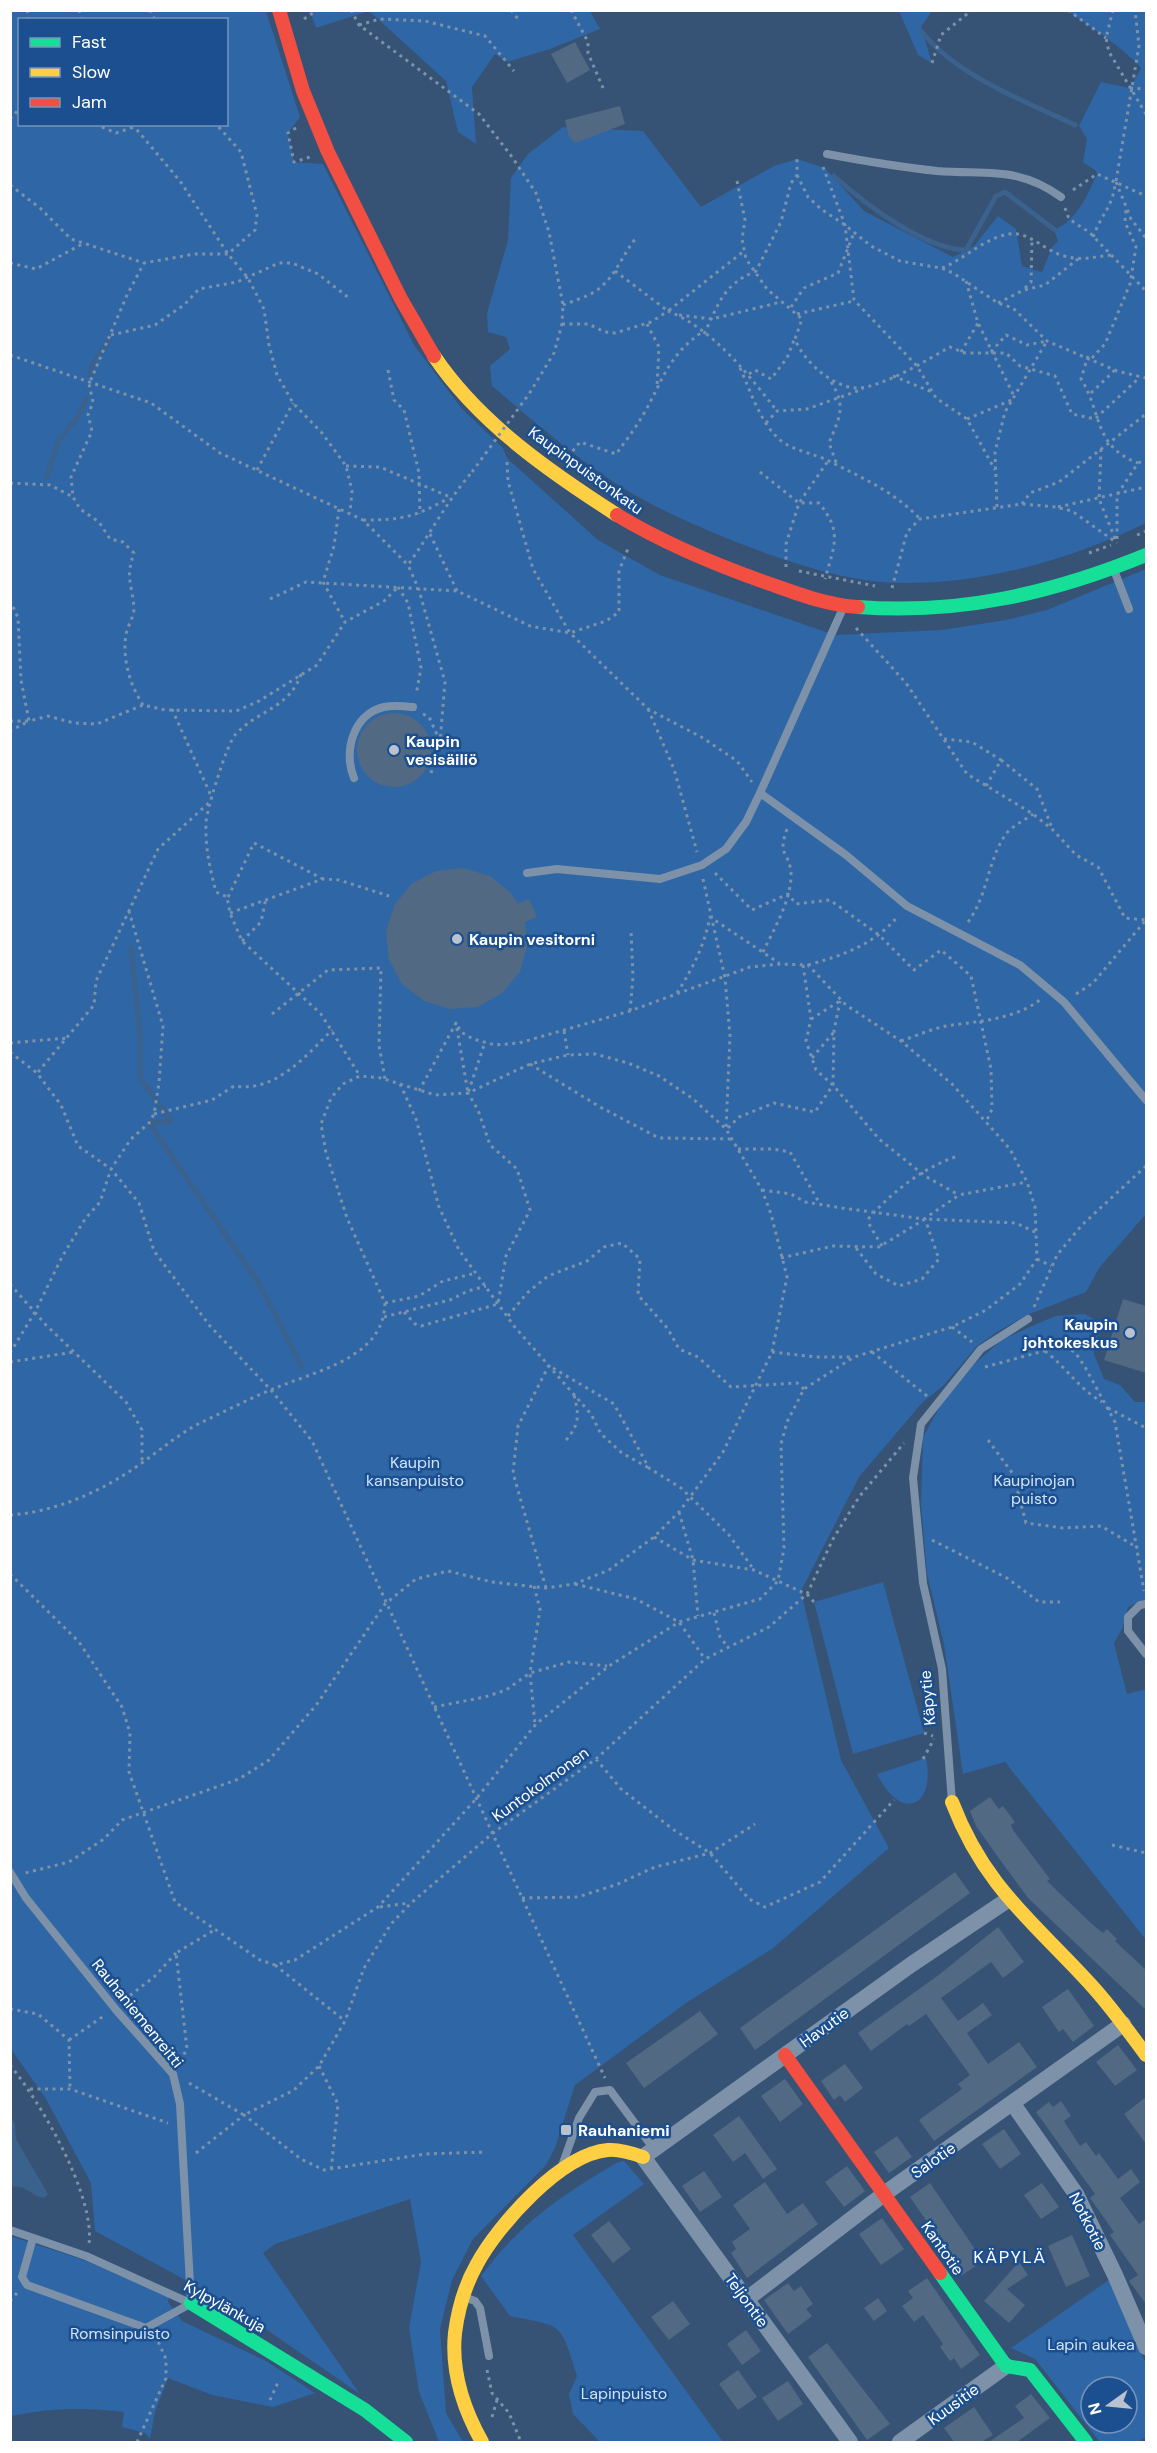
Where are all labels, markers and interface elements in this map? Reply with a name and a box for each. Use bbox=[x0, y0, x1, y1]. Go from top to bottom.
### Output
legend bbox=[18, 18, 228, 126]
text: Fast bbox=[72, 30, 107, 54]
text: Slow bbox=[72, 60, 111, 84]
text: Jam bbox=[72, 90, 107, 114]
street label: Kaupinpuistonkatu bbox=[524, 422, 647, 519]
place label: Kaupin vesisäiliö bbox=[406, 731, 478, 770]
marker: Kaupin vesisäiliö bbox=[387, 743, 401, 757]
place label: Kaupin vesitorni bbox=[469, 929, 595, 950]
marker: Kaupin vesitorni bbox=[450, 932, 464, 946]
place label: Kaupin johtokeskus bbox=[1022, 1314, 1118, 1353]
marker: Kaupin johtokeskus bbox=[1123, 1326, 1137, 1340]
park label: Kaupin kansanpuisto bbox=[366, 1452, 464, 1491]
park label: Kaupinojan puisto bbox=[993, 1470, 1075, 1509]
street label: Käpytie bbox=[915, 1670, 940, 1726]
street label: Kuntokolmonen bbox=[488, 1742, 593, 1827]
street label: Rauhaniemenreitti bbox=[87, 1954, 188, 2072]
street label: Havutie bbox=[795, 2002, 853, 2052]
place label: Rauhaniemi bbox=[578, 2120, 670, 2141]
marker: Rauhaniemi bbox=[559, 2123, 573, 2137]
street label: Salotie bbox=[907, 2137, 960, 2183]
street label: Notkotie bbox=[1064, 2189, 1111, 2254]
street label: Kantotie bbox=[916, 2217, 969, 2279]
district label: KÄPYLÄ bbox=[973, 2245, 1047, 2269]
street label: Teljontie bbox=[720, 2269, 773, 2332]
street label: Kylpylänkuja bbox=[180, 2275, 269, 2338]
park label: Romsinpuisto bbox=[70, 2323, 170, 2344]
park label: Lapin aukea bbox=[1047, 2334, 1135, 2355]
north arrow bbox=[1079, 2375, 1139, 2435]
street label: Kuusitie bbox=[923, 2379, 983, 2430]
park label: Lapinpuisto bbox=[581, 2383, 667, 2404]
text: N bbox=[1083, 2400, 1107, 2417]

